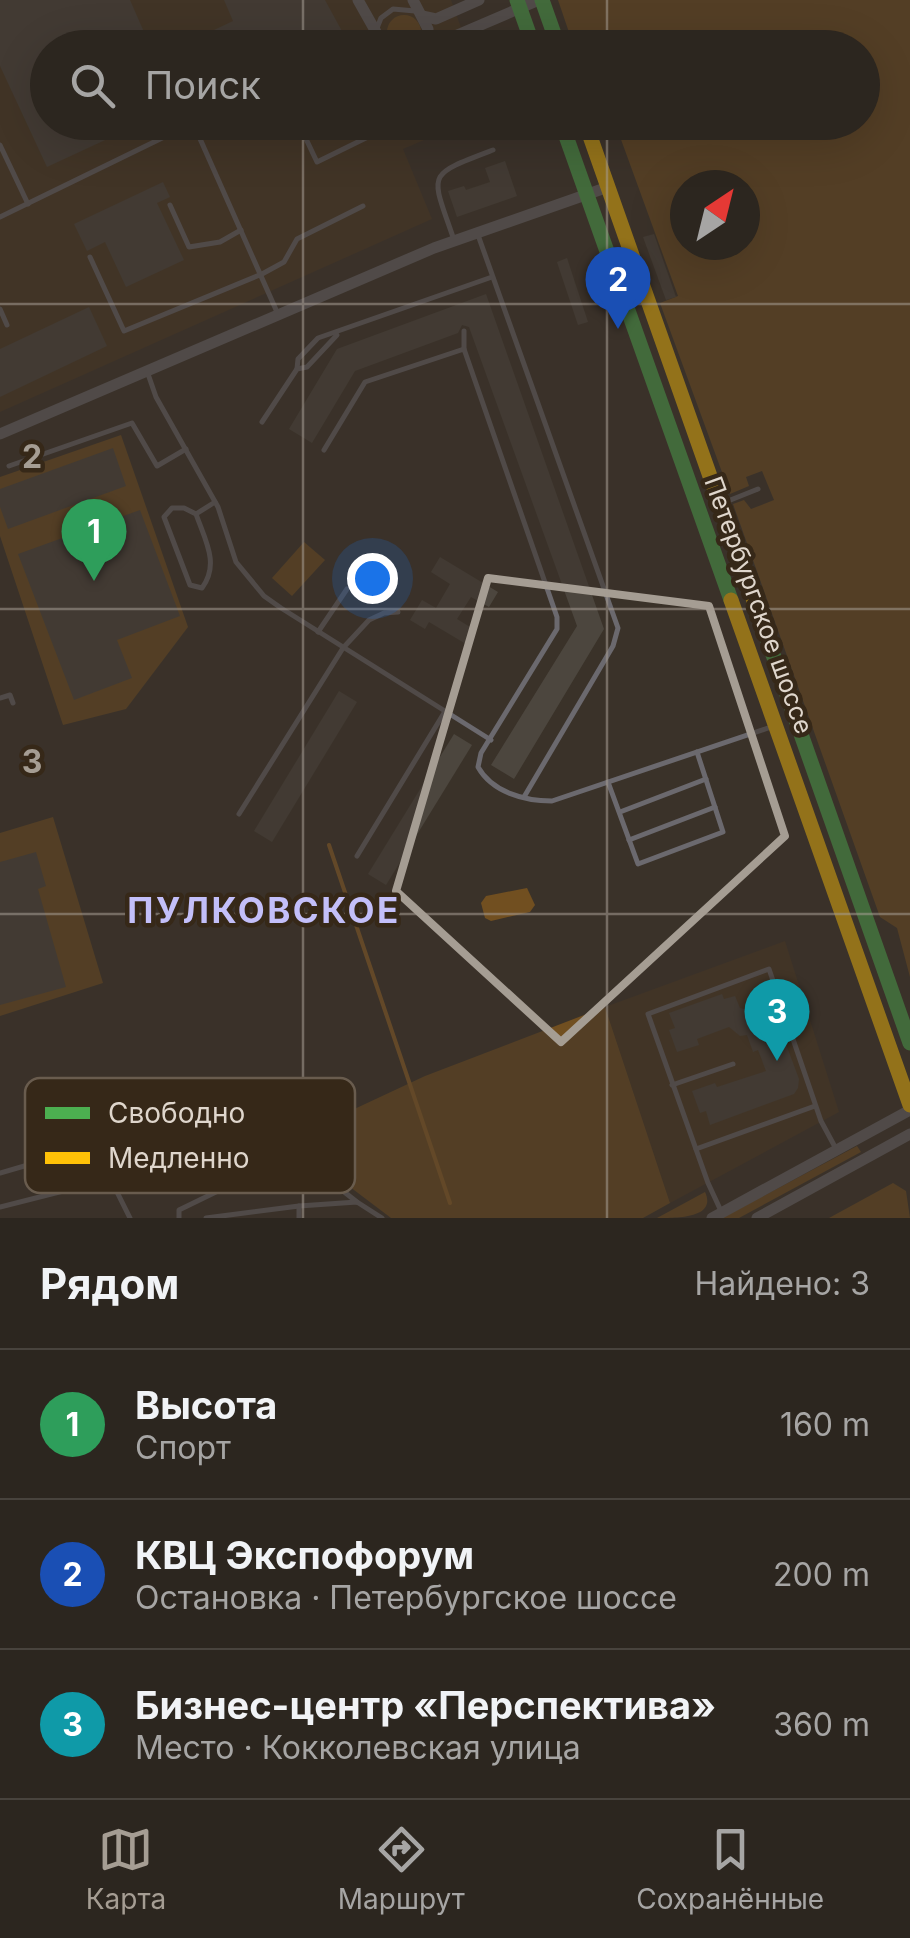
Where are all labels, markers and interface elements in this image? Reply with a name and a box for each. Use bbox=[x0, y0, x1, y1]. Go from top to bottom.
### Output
search box bbox=[30, 30, 880, 140]
icon: search bbox=[65, 58, 120, 113]
text: Поиск bbox=[145, 62, 261, 108]
north arrow bbox=[670, 170, 760, 260]
pin: 2 bbox=[586, 246, 650, 329]
text: 2 bbox=[22, 437, 42, 476]
street label: Петербургское шоссе bbox=[698, 472, 820, 738]
pin: 1 bbox=[62, 498, 126, 581]
your location bbox=[347, 553, 398, 604]
text: 3 bbox=[22, 742, 42, 781]
district label: ПУЛКОВСКОЕ bbox=[127, 889, 401, 931]
pin: 3 bbox=[744, 978, 810, 1061]
legend bbox=[25, 1078, 355, 1193]
text: Свободно bbox=[108, 1096, 245, 1130]
text: Медленно bbox=[108, 1141, 250, 1175]
text: Рядом bbox=[40, 1258, 179, 1309]
text: Найдено: 3 bbox=[694, 1264, 870, 1303]
text: Высота bbox=[135, 1382, 277, 1428]
text: 1 bbox=[66, 1405, 79, 1444]
text: 160 m bbox=[780, 1405, 870, 1444]
text: Спорт bbox=[135, 1428, 231, 1467]
text: КВЦ Экспофорум bbox=[135, 1532, 474, 1578]
text: 2 bbox=[62, 1555, 83, 1594]
text: 200 m bbox=[773, 1555, 870, 1594]
text: Остановка · Петербургское шоссе bbox=[135, 1578, 677, 1617]
text: Бизнес-центр «Перспектива» bbox=[135, 1682, 716, 1728]
text: 3 bbox=[62, 1705, 83, 1744]
text: 360 m bbox=[773, 1705, 870, 1744]
text: Место · Кокколевская улица bbox=[135, 1728, 581, 1767]
tab: Карта bbox=[86, 1822, 166, 1916]
tab: Маршрут bbox=[338, 1822, 465, 1916]
tab: Сохранённые bbox=[636, 1822, 824, 1916]

